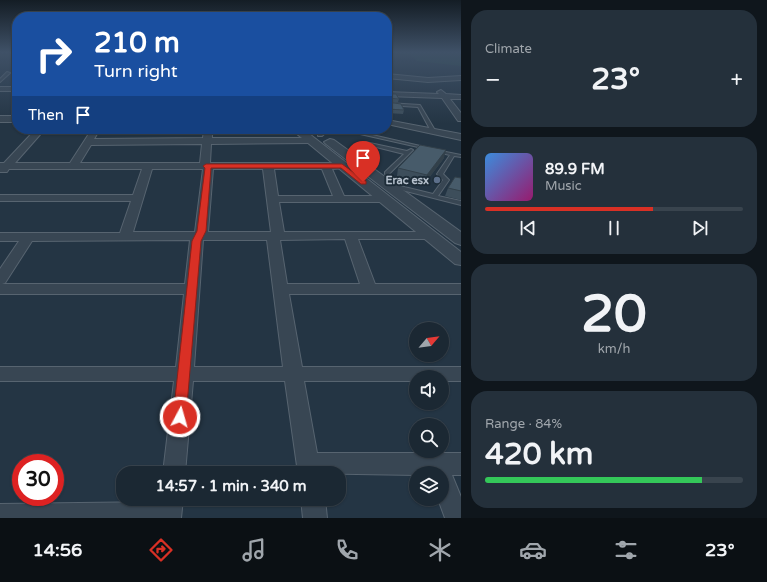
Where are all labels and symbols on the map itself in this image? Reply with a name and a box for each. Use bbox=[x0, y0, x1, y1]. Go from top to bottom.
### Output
pin bbox=[346, 141, 380, 182]
place label: Erac esx bbox=[385, 174, 429, 187]
marker: Erac esx bbox=[432, 175, 442, 185]
north arrow bbox=[409, 322, 449, 362]
position arrow bbox=[159, 396, 201, 438]
speed limit sign: 30 bbox=[12, 454, 64, 506]

